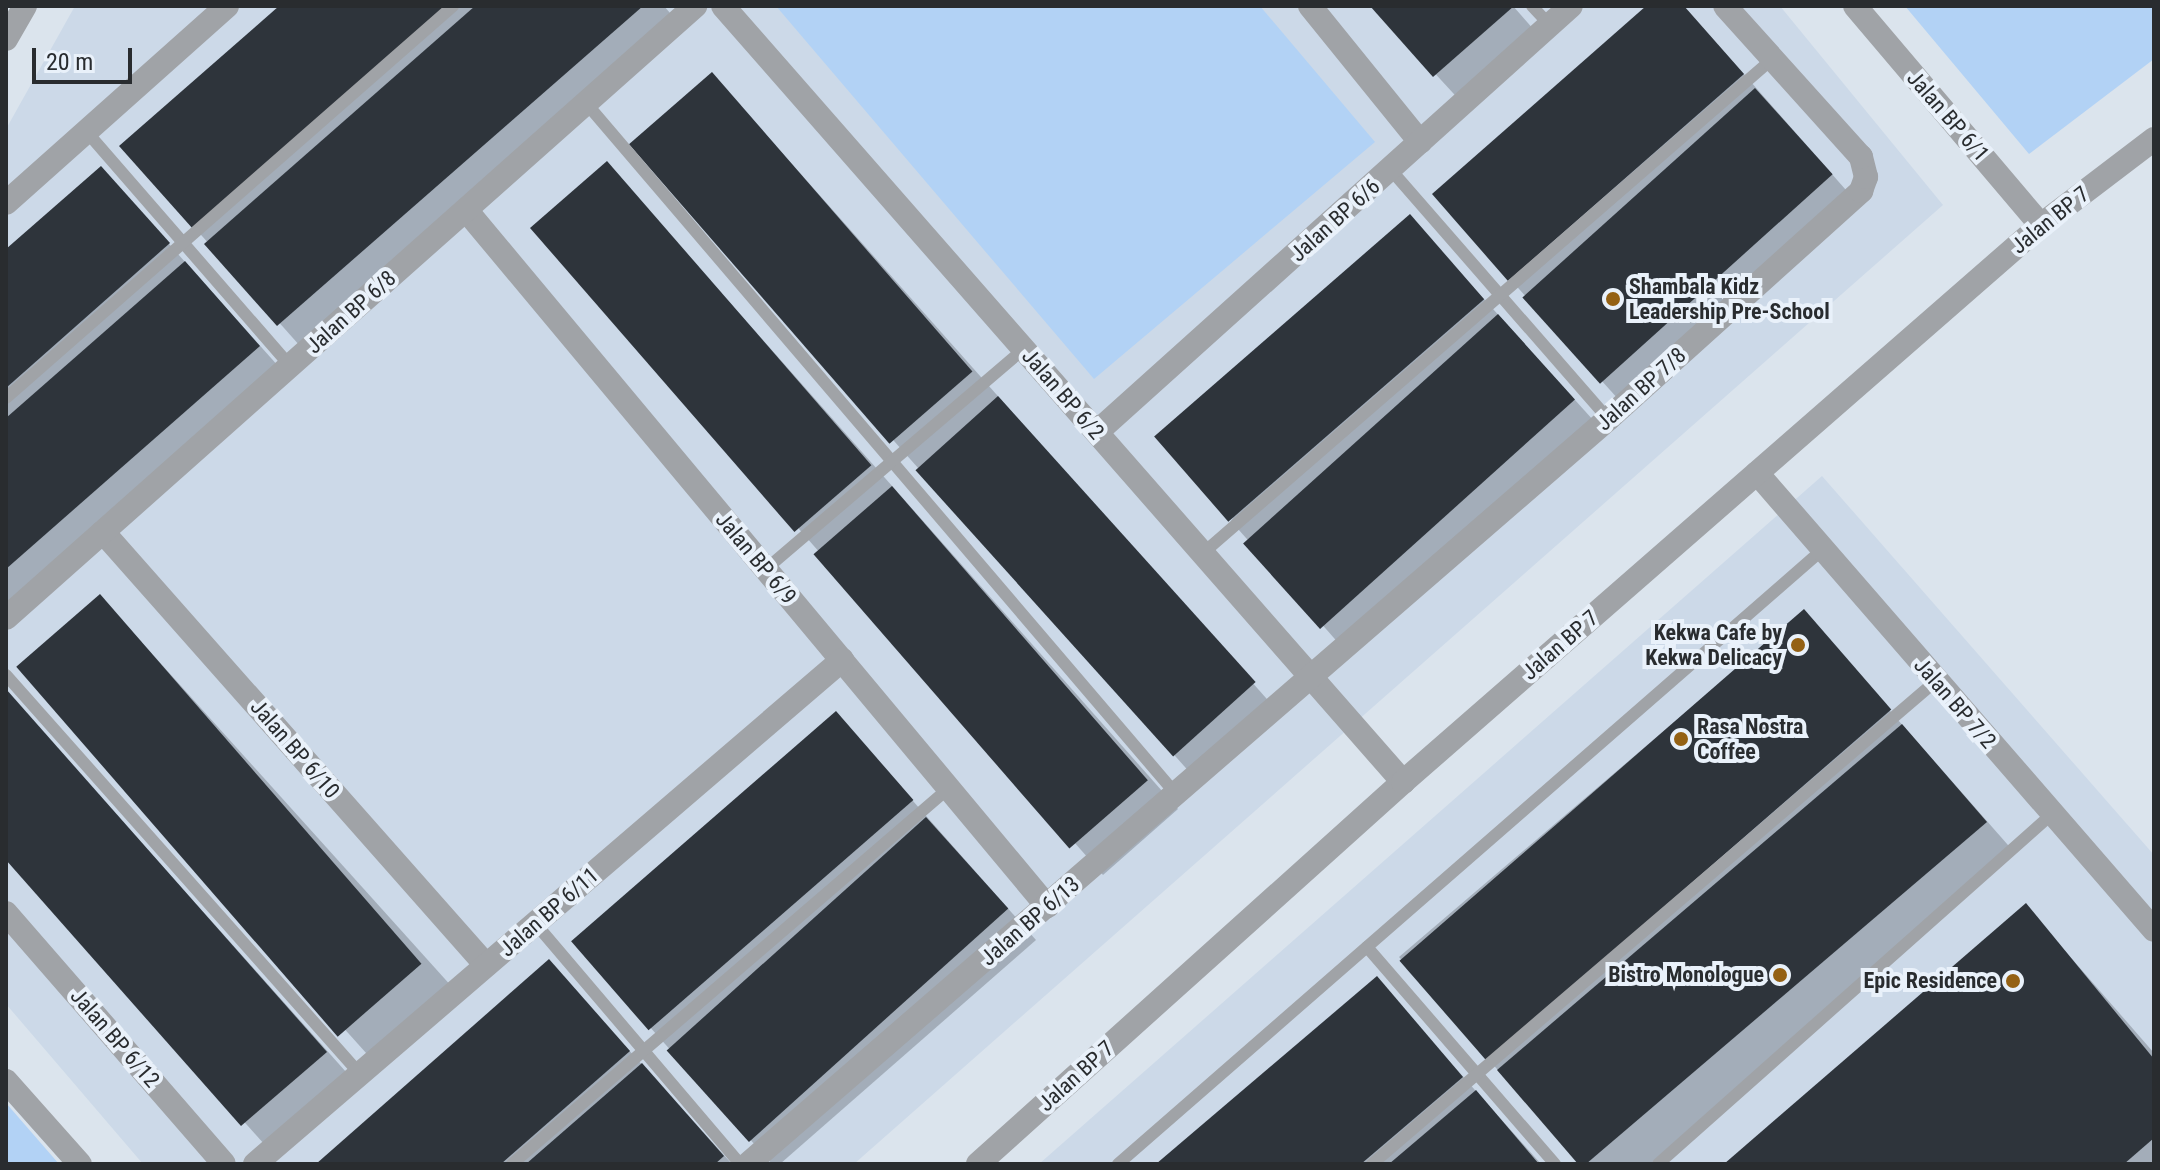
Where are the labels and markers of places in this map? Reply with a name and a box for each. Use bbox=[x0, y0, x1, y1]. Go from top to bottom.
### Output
place label: Shambala Kidz Leadership Pre-School bbox=[1629, 273, 1830, 324]
marker: Shambala Kidz Leadership Pre-School bbox=[1604, 290, 1622, 308]
place label: Kekwa Cafe by Kekwa Delicacy bbox=[1645, 619, 1782, 670]
marker: Kekwa Cafe by Kekwa Delicacy bbox=[1789, 636, 1807, 654]
place label: Rasa Nostra Coffee bbox=[1697, 713, 1803, 764]
marker: Rasa Nostra Coffee bbox=[1672, 730, 1690, 748]
place label: Bistro Monologue bbox=[1608, 962, 1764, 988]
marker: Bistro Monologue bbox=[1771, 966, 1789, 984]
place label: Epic Residence bbox=[1863, 968, 1997, 994]
marker: Epic Residence bbox=[2004, 972, 2022, 990]

